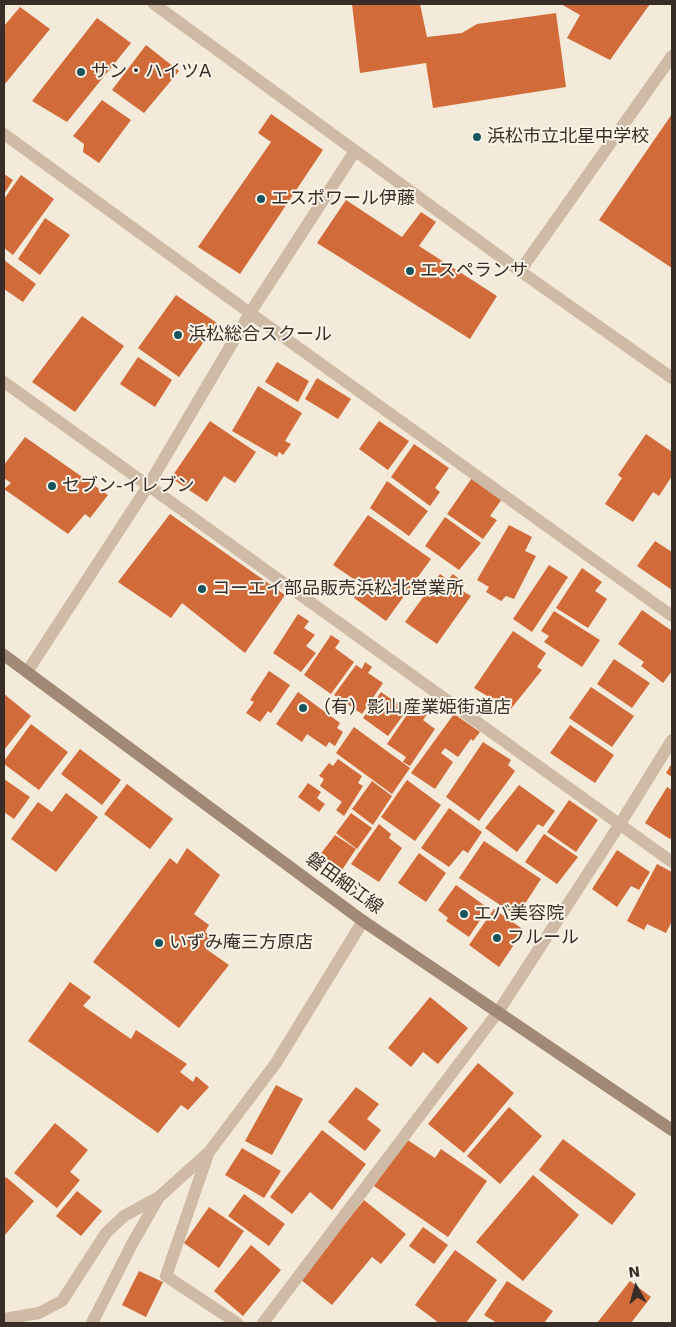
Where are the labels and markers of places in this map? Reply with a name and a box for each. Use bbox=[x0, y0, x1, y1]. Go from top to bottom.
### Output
place label: サン・ハイツA bbox=[91, 61, 211, 83]
marker: サン・ハイツA bbox=[75, 66, 87, 78]
place label: 浜松市立北星中学校 bbox=[487, 126, 649, 148]
marker: 浜松市立北星中学校 bbox=[471, 131, 483, 143]
place label: エスポワール伊藤 bbox=[271, 188, 415, 210]
marker: エスポワール伊藤 bbox=[255, 193, 267, 205]
place label: エスペランサ bbox=[420, 260, 528, 282]
marker: エスペランサ bbox=[404, 265, 416, 277]
place label: 浜松総合スクール bbox=[188, 324, 332, 346]
marker: 浜松総合スクール bbox=[172, 329, 184, 341]
place label: セブン-イレブン bbox=[62, 475, 194, 497]
marker: セブン-イレブン bbox=[46, 480, 58, 492]
place label: コーエイ部品販売浜松北営業所 bbox=[212, 578, 464, 600]
marker: コーエイ部品販売浜松北営業所 bbox=[196, 583, 208, 595]
place label: （有）影山産業姫街道店 bbox=[313, 697, 511, 719]
marker: （有）影山産業姫街道店 bbox=[297, 702, 309, 714]
place label: エバ美容院 bbox=[474, 903, 564, 925]
marker: エバ美容院 bbox=[458, 908, 470, 920]
place label: フルール bbox=[507, 927, 579, 949]
place label: いずみ庵三方原店 bbox=[169, 932, 313, 954]
marker: フルール bbox=[491, 932, 503, 944]
marker: いずみ庵三方原店 bbox=[153, 937, 165, 949]

